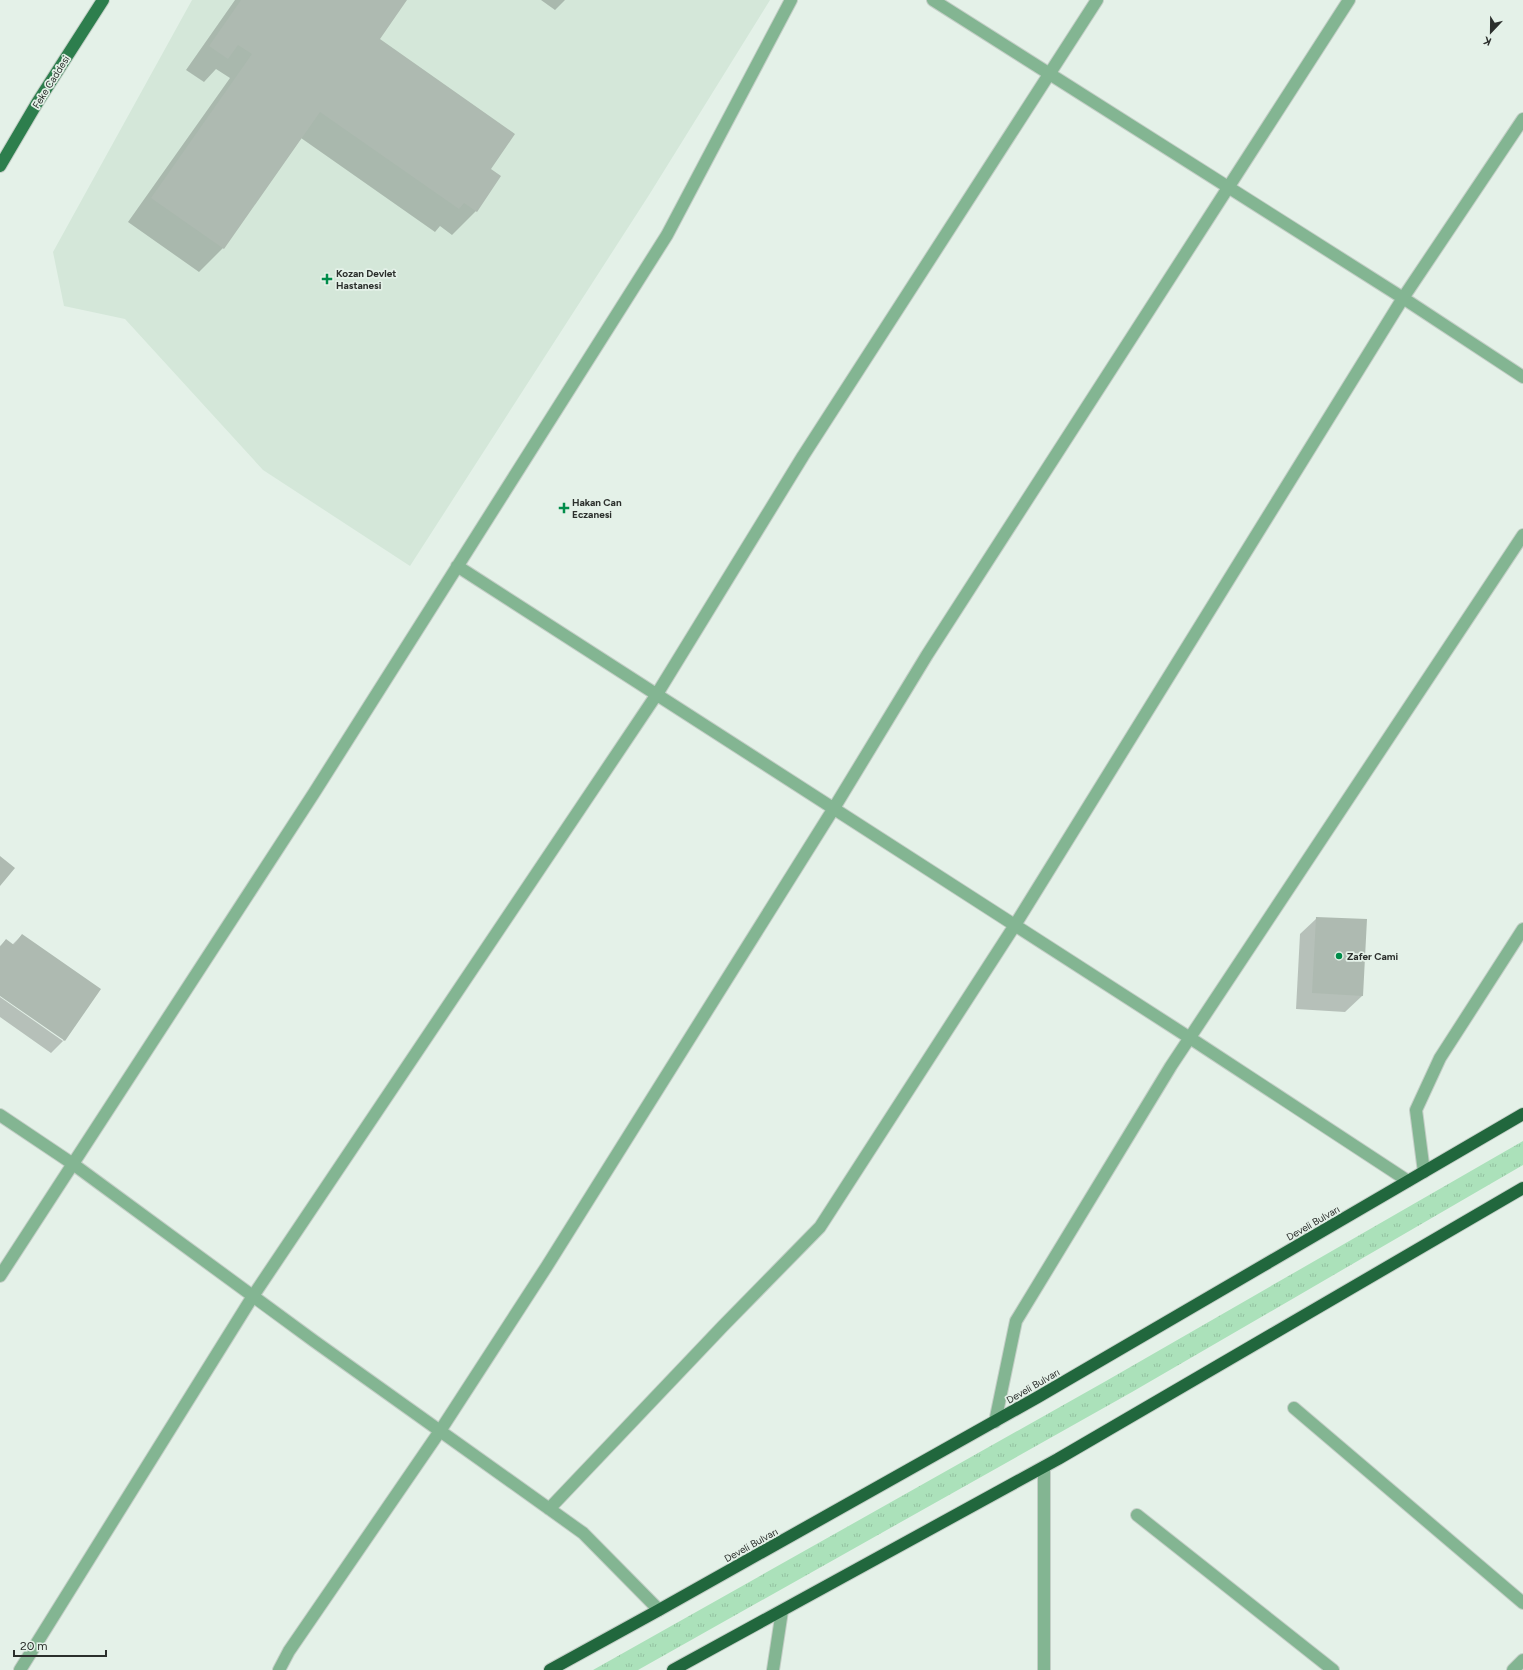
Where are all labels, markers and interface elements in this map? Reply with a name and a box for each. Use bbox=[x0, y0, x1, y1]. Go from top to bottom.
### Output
north arrow bbox=[1471, 12, 1511, 52]
text: K bbox=[1481, 33, 1493, 48]
street label: Feke Caddesi bbox=[30, 53, 72, 111]
place label: Kozan Devlet Hastanesi bbox=[336, 267, 396, 292]
marker: Kozan Devlet Hastanesi bbox=[321, 273, 333, 285]
place label: Hakan Can Eczanesi bbox=[572, 496, 622, 521]
marker: Hakan Can Eczanesi bbox=[559, 503, 569, 513]
place label: Zafer Cami bbox=[1347, 950, 1398, 963]
marker: Zafer Cami bbox=[1334, 951, 1344, 961]
street label: Develi Bulvarı bbox=[1284, 1202, 1342, 1244]
street label: Develi Bulvarı bbox=[1004, 1365, 1062, 1407]
street label: Develi Bulvarı bbox=[722, 1525, 780, 1565]
scale bar bbox=[14, 1632, 106, 1658]
text: 20 m bbox=[20, 1639, 48, 1653]

